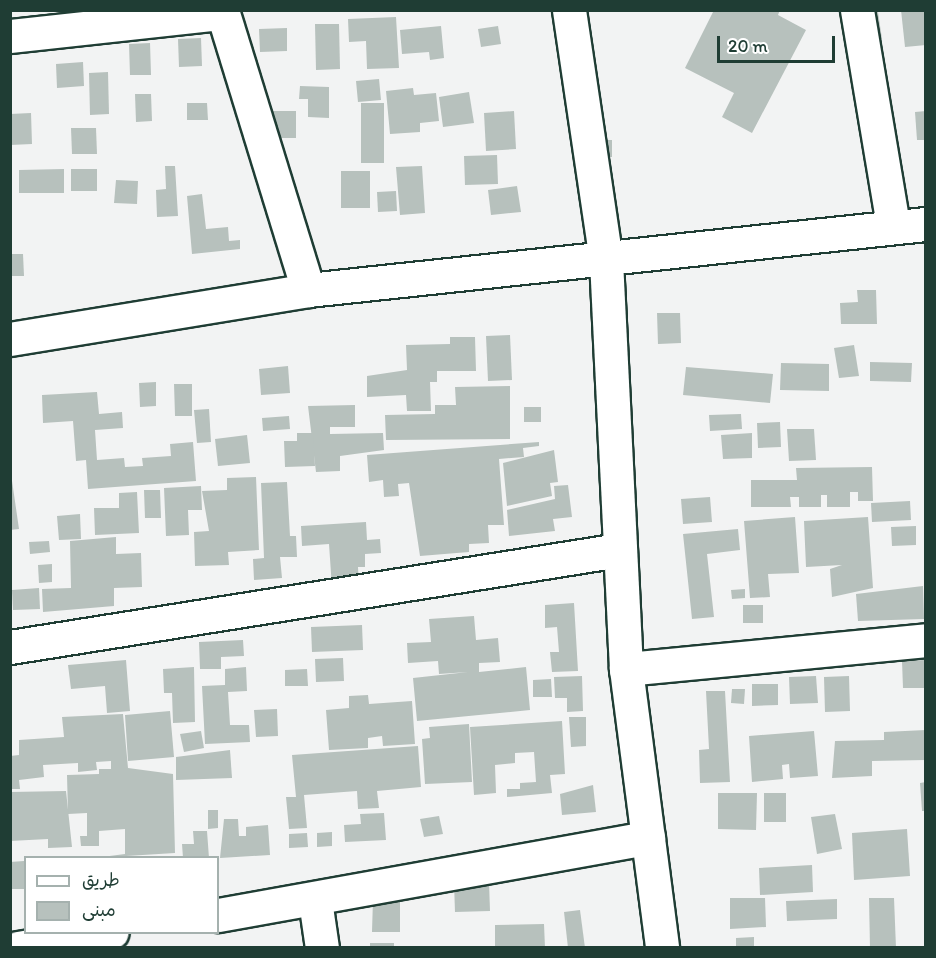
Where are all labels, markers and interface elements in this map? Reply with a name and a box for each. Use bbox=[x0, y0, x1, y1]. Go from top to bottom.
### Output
scale bar bbox=[720, 24, 838, 62]
text: 20 m bbox=[728, 35, 768, 57]
legend bbox=[24, 856, 219, 934]
text: طريق bbox=[82, 869, 120, 891]
text: مبنى bbox=[82, 899, 116, 921]

